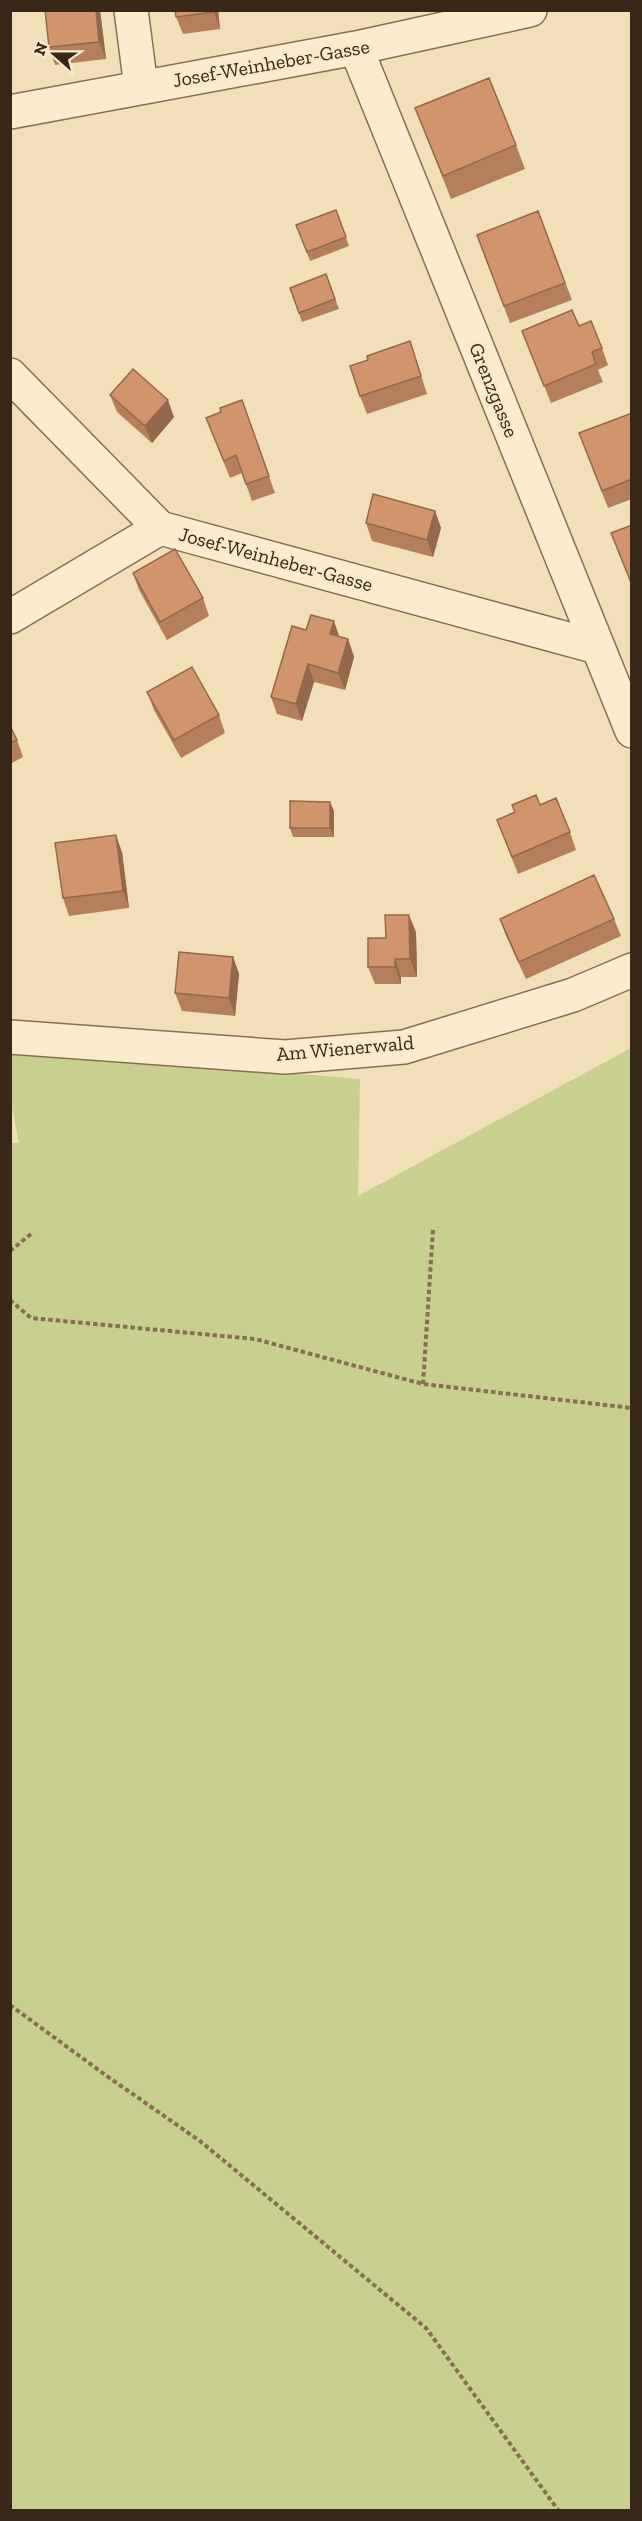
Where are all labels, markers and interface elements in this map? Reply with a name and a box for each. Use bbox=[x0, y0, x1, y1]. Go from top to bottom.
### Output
north arrow bbox=[24, 24, 84, 84]
street label: Josef-Weinheber-Gasse bbox=[171, 34, 371, 92]
text: N bbox=[29, 40, 52, 58]
street label: Grenzgasse bbox=[464, 339, 524, 441]
street label: Josef-Weinheber-Gasse bbox=[177, 522, 375, 596]
street label: Am Wienerwald bbox=[275, 1030, 415, 1066]

